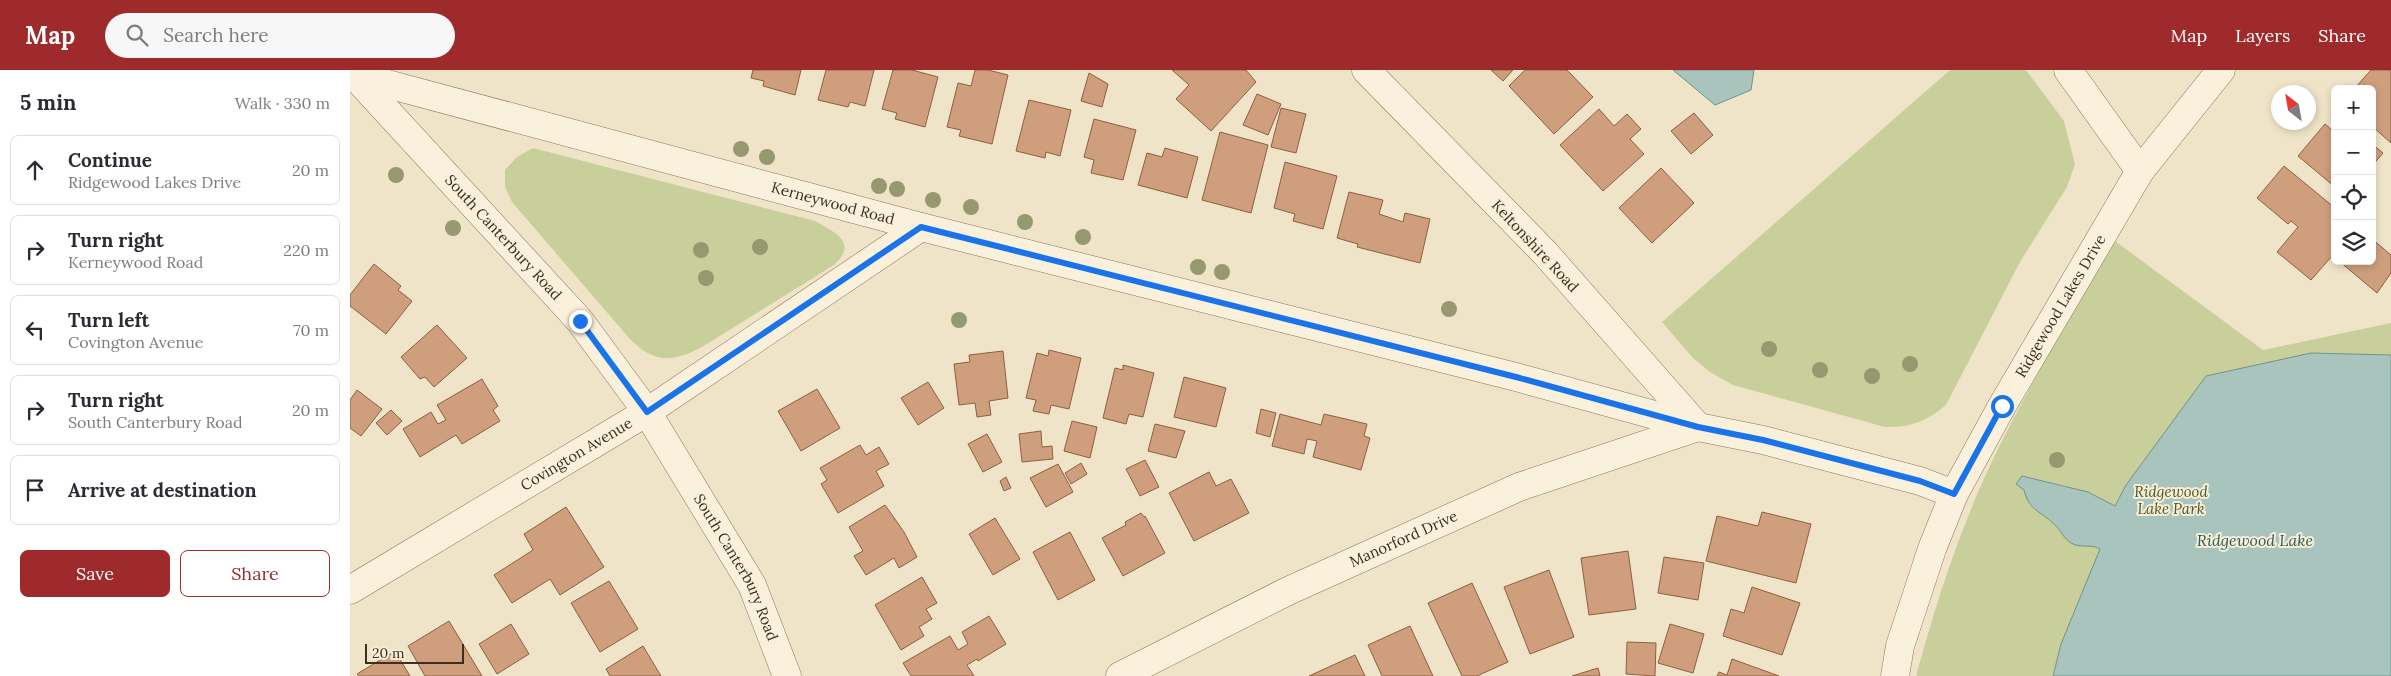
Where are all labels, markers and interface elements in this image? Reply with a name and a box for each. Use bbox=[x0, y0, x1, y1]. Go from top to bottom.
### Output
search box bbox=[105, 13, 455, 58]
text: Map bbox=[25, 20, 75, 51]
icon: search bbox=[123, 21, 151, 49]
text: Search here bbox=[163, 23, 269, 47]
text: Map bbox=[2171, 24, 2207, 47]
text: Layers bbox=[2235, 24, 2290, 47]
text: Share bbox=[2318, 24, 2366, 47]
north arrow bbox=[2271, 85, 2316, 130]
map controls bbox=[2331, 85, 2376, 265]
button: + bbox=[2331, 85, 2376, 130]
text: 5 min bbox=[20, 89, 76, 116]
text: Walk · 330 m bbox=[235, 93, 330, 113]
button: − bbox=[2331, 130, 2376, 175]
text: Continue bbox=[68, 148, 152, 172]
icon: ahead bbox=[21, 156, 49, 184]
text: 20 m bbox=[292, 160, 329, 180]
street label: South Canterbury Road bbox=[441, 170, 566, 304]
text: Ridgewood Lakes Drive bbox=[68, 172, 241, 192]
button: locate bbox=[2331, 175, 2376, 220]
street label: Kerneywood Road bbox=[769, 177, 897, 229]
street label: Keltonshire Road bbox=[1488, 196, 1583, 296]
button: layers bbox=[2331, 220, 2376, 265]
text: Turn right bbox=[68, 228, 164, 252]
street label: Ridgewood Lakes Drive bbox=[2011, 231, 2110, 381]
icon: right bbox=[21, 236, 49, 264]
text: 220 m bbox=[283, 240, 329, 260]
text: Kerneywood Road bbox=[68, 252, 203, 272]
text: Turn left bbox=[68, 308, 149, 332]
route end bbox=[569, 310, 592, 333]
icon: left bbox=[21, 316, 49, 344]
text: 70 m bbox=[293, 320, 329, 340]
text: Covington Avenue bbox=[68, 332, 203, 352]
text: Turn right bbox=[68, 388, 164, 412]
route start bbox=[1991, 395, 2014, 418]
icon: right bbox=[21, 396, 49, 424]
text: 20 m bbox=[292, 400, 329, 420]
text: South Canterbury Road bbox=[68, 412, 243, 432]
street label: Covington Avenue bbox=[517, 413, 636, 495]
icon: arrive bbox=[21, 476, 49, 504]
text: Arrive at destination bbox=[68, 478, 257, 502]
park label: Ridgewood Lake Park bbox=[2134, 482, 2208, 518]
street label: South Canterbury Road bbox=[690, 490, 783, 643]
street label: Manorford Drive bbox=[1346, 506, 1460, 571]
water label: Ridgewood Lake bbox=[2197, 530, 2314, 550]
button: Save bbox=[20, 550, 170, 597]
button: Share bbox=[180, 550, 330, 597]
scale bar bbox=[365, 641, 464, 664]
text: 20 m bbox=[372, 644, 404, 662]

